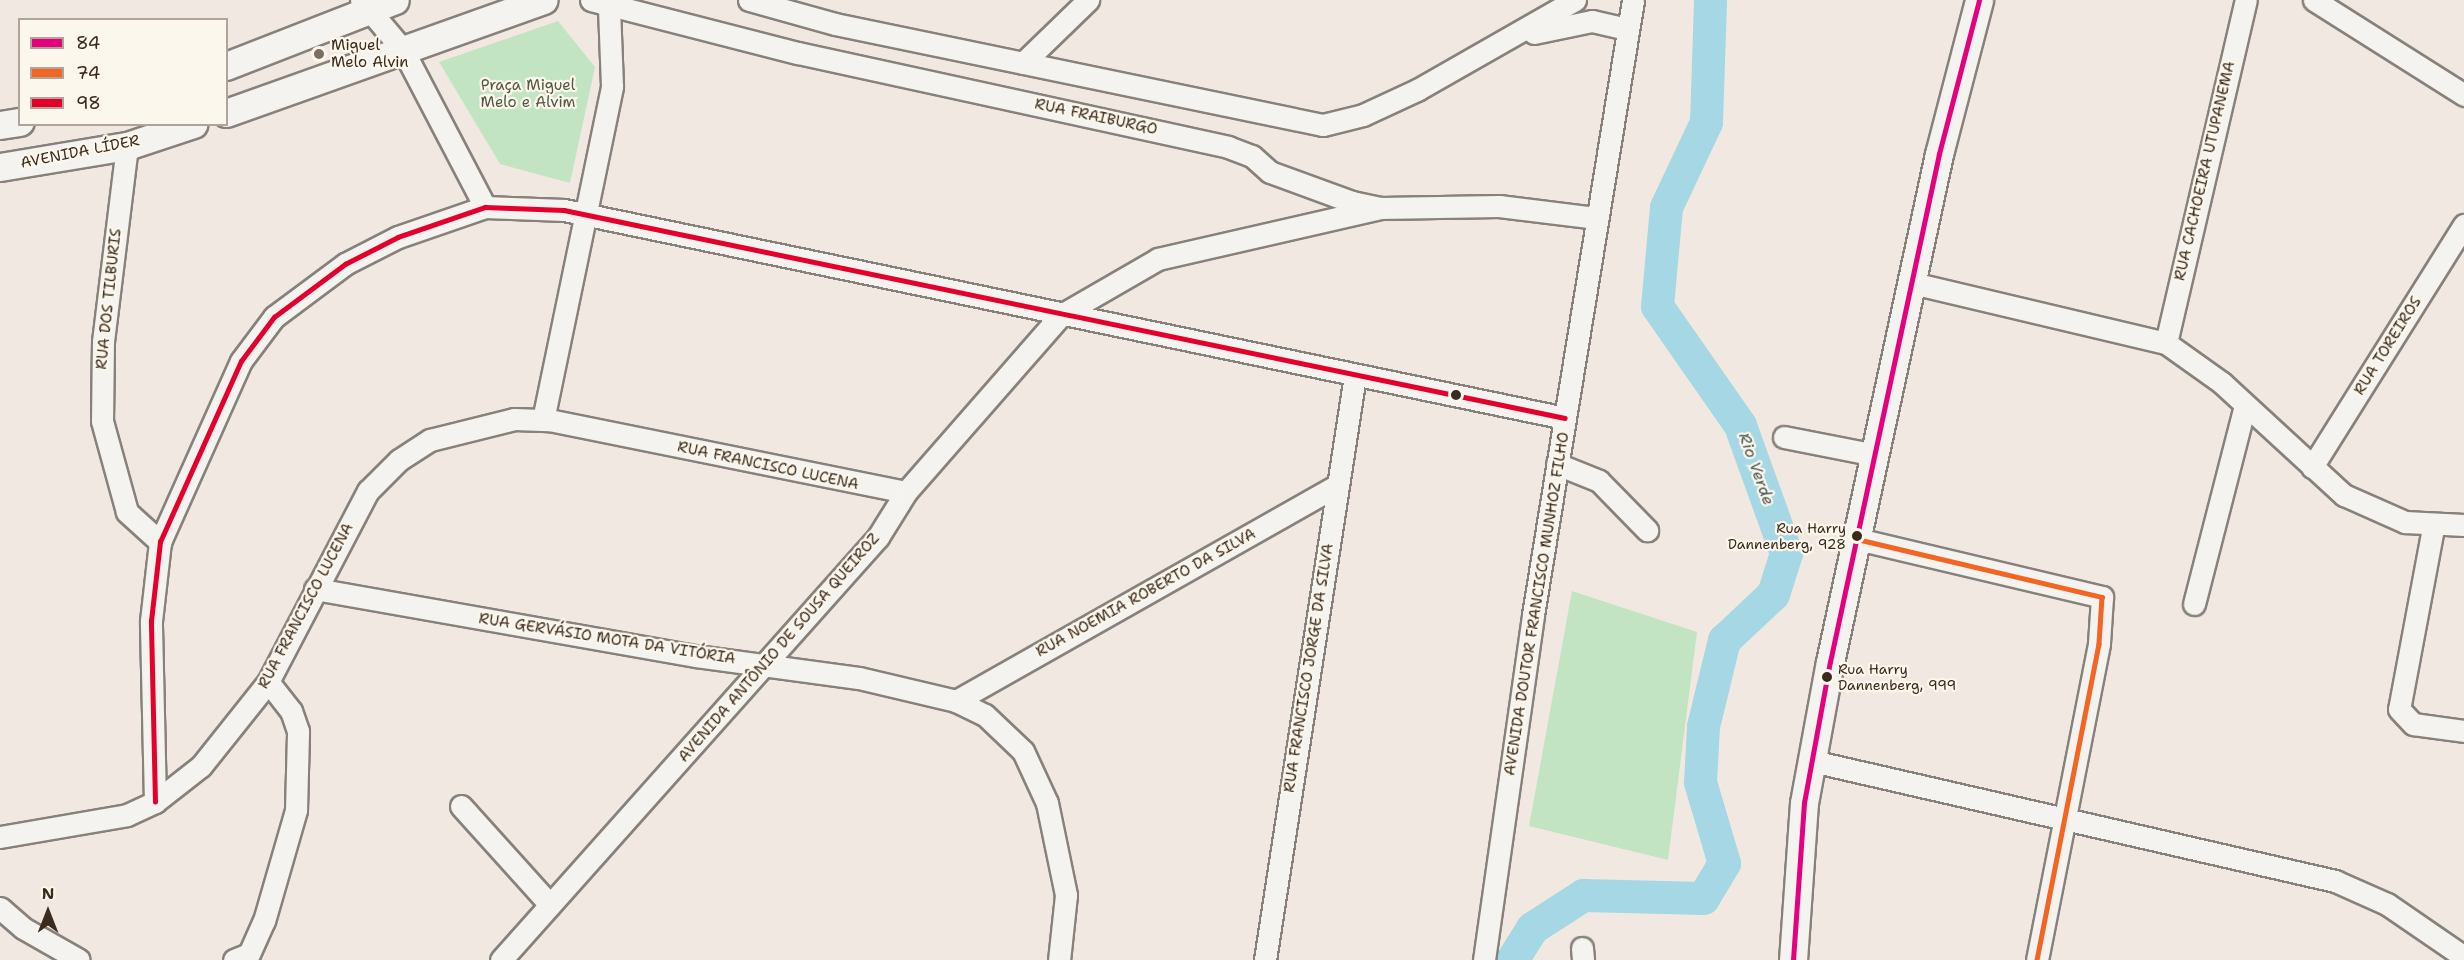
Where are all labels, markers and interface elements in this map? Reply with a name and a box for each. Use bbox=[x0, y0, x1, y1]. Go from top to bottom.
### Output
legend bbox=[18, 18, 228, 126]
text: 84 bbox=[76, 31, 100, 55]
place label: Miguel Melo Alvin bbox=[331, 36, 408, 71]
marker: Miguel Melo Alvin bbox=[312, 47, 326, 61]
street label: RUA CACHOEIRA UTUPANEMA bbox=[2171, 60, 2239, 282]
text: 74 bbox=[76, 61, 100, 85]
park label: Praça Miguel Melo e Alvim bbox=[481, 76, 575, 111]
text: 98 bbox=[76, 91, 101, 115]
street label: RUA FRAIBURGO bbox=[1033, 95, 1159, 139]
street label: AVENIDA LÍDER bbox=[19, 132, 141, 172]
street label: RUA DOS TILBURIS bbox=[93, 228, 125, 370]
street label: RUA TOREIROS bbox=[2351, 293, 2425, 399]
unlabelled marker bbox=[1450, 389, 1462, 401]
water label: Rio Verde bbox=[1734, 430, 1778, 508]
street label: AVENIDA DOUTOR FRANCISCO MUNHOZ FILHO bbox=[1501, 431, 1573, 777]
street label: RUA FRANCISCO LUCENA bbox=[676, 438, 860, 494]
street label: RUA FRANCISCO LUCENA bbox=[255, 520, 357, 692]
place label: Rua Harry Dannenberg, 928 bbox=[1728, 520, 1846, 552]
street label: RUA NOEMIA ROBERTO DA SILVA bbox=[1033, 525, 1259, 661]
street label: AVENIDA ANTÔNIO DE SOUSA QUEIROZ bbox=[675, 530, 883, 766]
marker: Rua Harry Dannenberg, 928 bbox=[1851, 530, 1863, 542]
street label: RUA FRANCISCO JORGE DA SILVA bbox=[1280, 542, 1338, 794]
street label: RUA GERVÁSIO MOTA DA VITÓRIA bbox=[477, 610, 737, 668]
place label: Rua Harry Dannenberg, 999 bbox=[1838, 661, 1956, 694]
marker: Rua Harry Dannenberg, 999 bbox=[1821, 671, 1833, 683]
north arrow bbox=[18, 882, 78, 942]
text: N bbox=[42, 883, 54, 904]

